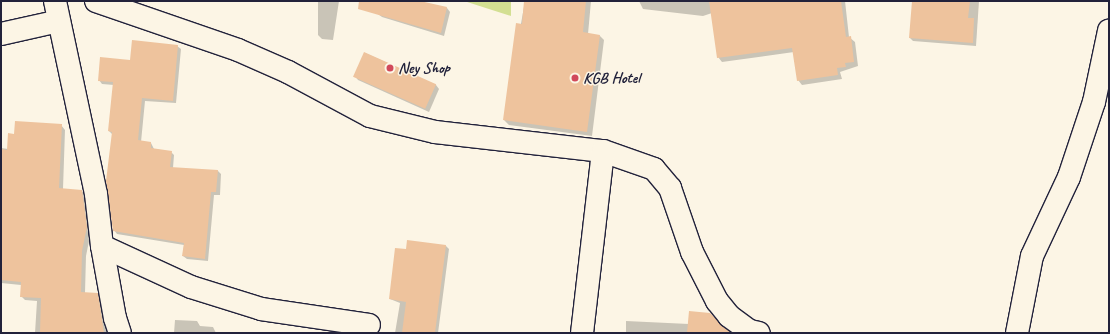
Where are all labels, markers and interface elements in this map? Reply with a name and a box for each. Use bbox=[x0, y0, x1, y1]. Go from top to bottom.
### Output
place label: Ney Shop bbox=[398, 58, 450, 78]
marker: Ney Shop bbox=[385, 63, 395, 73]
place label: KGB Hotel bbox=[583, 68, 640, 88]
marker: KGB Hotel bbox=[570, 73, 580, 83]

